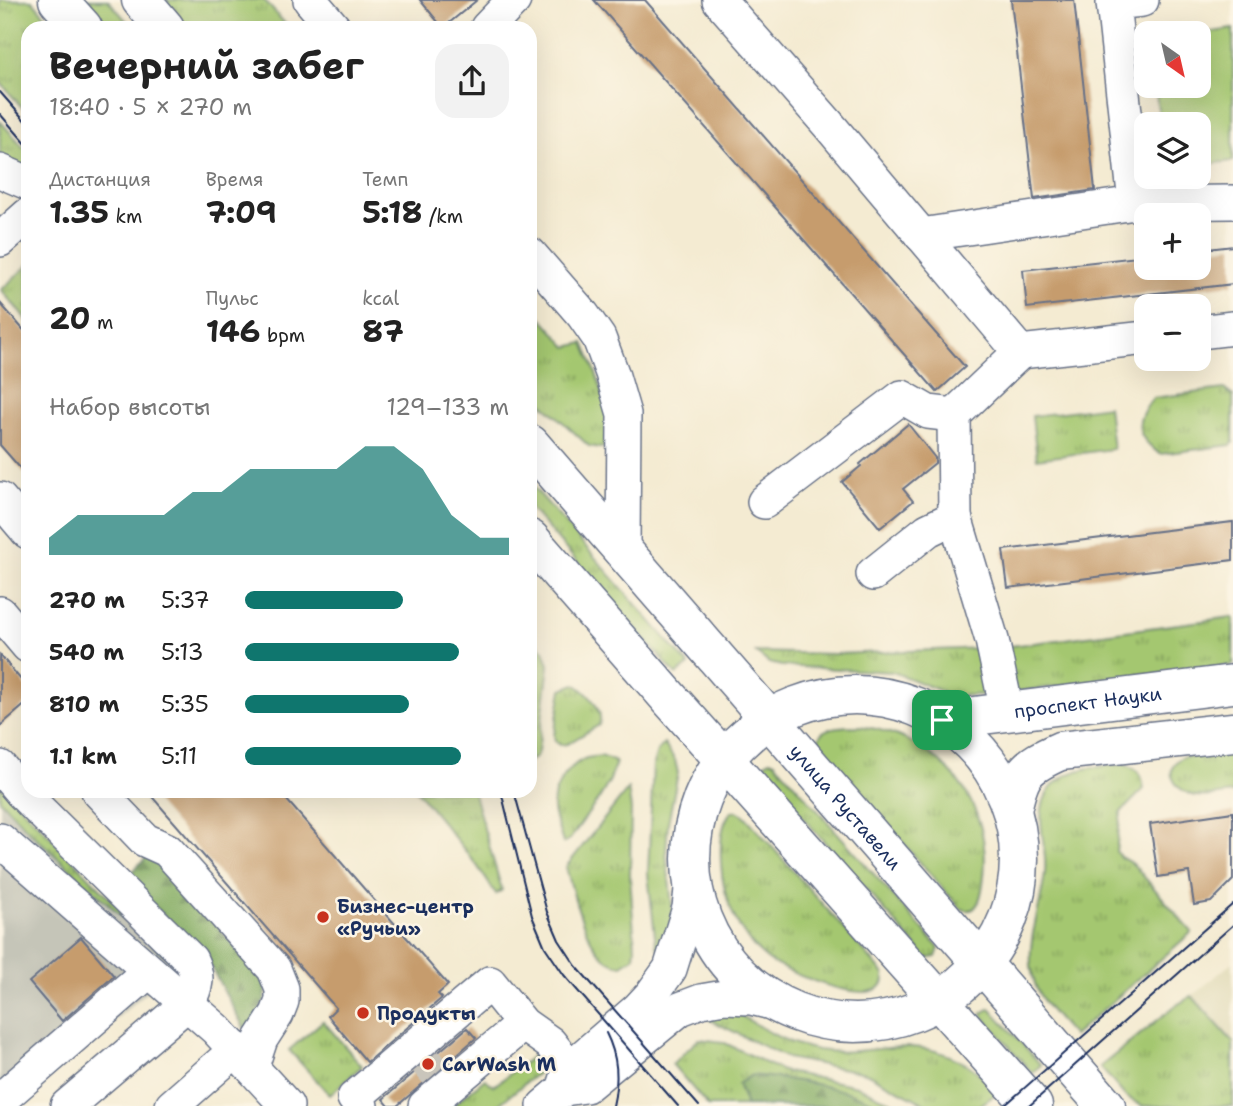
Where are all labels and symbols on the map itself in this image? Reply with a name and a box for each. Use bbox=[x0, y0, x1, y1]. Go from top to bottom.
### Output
north arrow bbox=[1134, 21, 1211, 98]
street label: проспект Науки bbox=[1013, 680, 1163, 723]
pin bbox=[912, 690, 972, 750]
street label: улица Руставели bbox=[784, 739, 907, 875]
place label: Бизнес-центр «Ручьи» bbox=[337, 894, 474, 941]
marker: Бизнес-центр «Ручьи» bbox=[315, 909, 331, 925]
place label: Продукты bbox=[377, 1001, 476, 1026]
marker: Продукты bbox=[355, 1005, 371, 1021]
place label: CarWash M bbox=[442, 1052, 557, 1077]
marker: CarWash M bbox=[420, 1056, 436, 1072]

